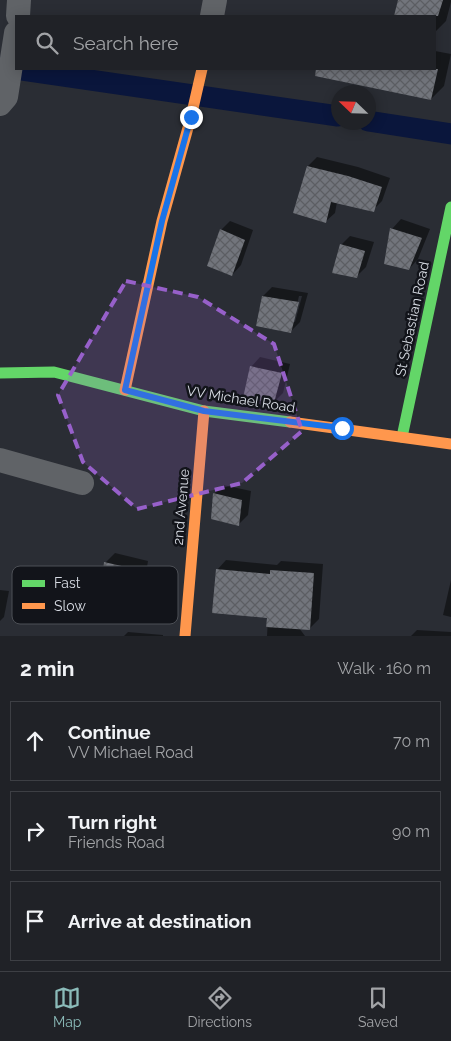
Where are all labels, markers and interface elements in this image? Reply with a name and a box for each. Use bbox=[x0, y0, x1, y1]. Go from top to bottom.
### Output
search box bbox=[15, 15, 436, 70]
icon: search bbox=[33, 29, 61, 57]
text: Search here bbox=[73, 32, 179, 54]
north arrow bbox=[331, 85, 376, 130]
route end bbox=[180, 106, 203, 129]
street label: St Sebastian Road bbox=[392, 260, 432, 378]
street label: VV Michael Road bbox=[186, 383, 296, 415]
route start bbox=[331, 417, 354, 440]
street label: 2nd Avenue bbox=[170, 468, 192, 546]
legend bbox=[12, 566, 178, 624]
text: Fast bbox=[54, 575, 81, 591]
text: Slow bbox=[54, 598, 86, 614]
text: 2 min bbox=[20, 656, 74, 681]
text: Walk · 160 m bbox=[337, 659, 431, 678]
text: Continue bbox=[68, 721, 151, 743]
icon: ahead bbox=[21, 727, 49, 755]
text: 70 m bbox=[393, 732, 430, 751]
text: VV Michael Road bbox=[68, 743, 193, 762]
text: Turn right bbox=[68, 811, 157, 833]
icon: right bbox=[21, 817, 49, 845]
text: 90 m bbox=[392, 822, 430, 841]
text: Friends Road bbox=[68, 833, 165, 852]
icon: arrive bbox=[21, 907, 49, 935]
text: Arrive at destination bbox=[68, 910, 252, 932]
tab: Map bbox=[53, 984, 81, 1030]
tab: Directions bbox=[187, 984, 252, 1030]
tab: Saved bbox=[358, 984, 398, 1030]

